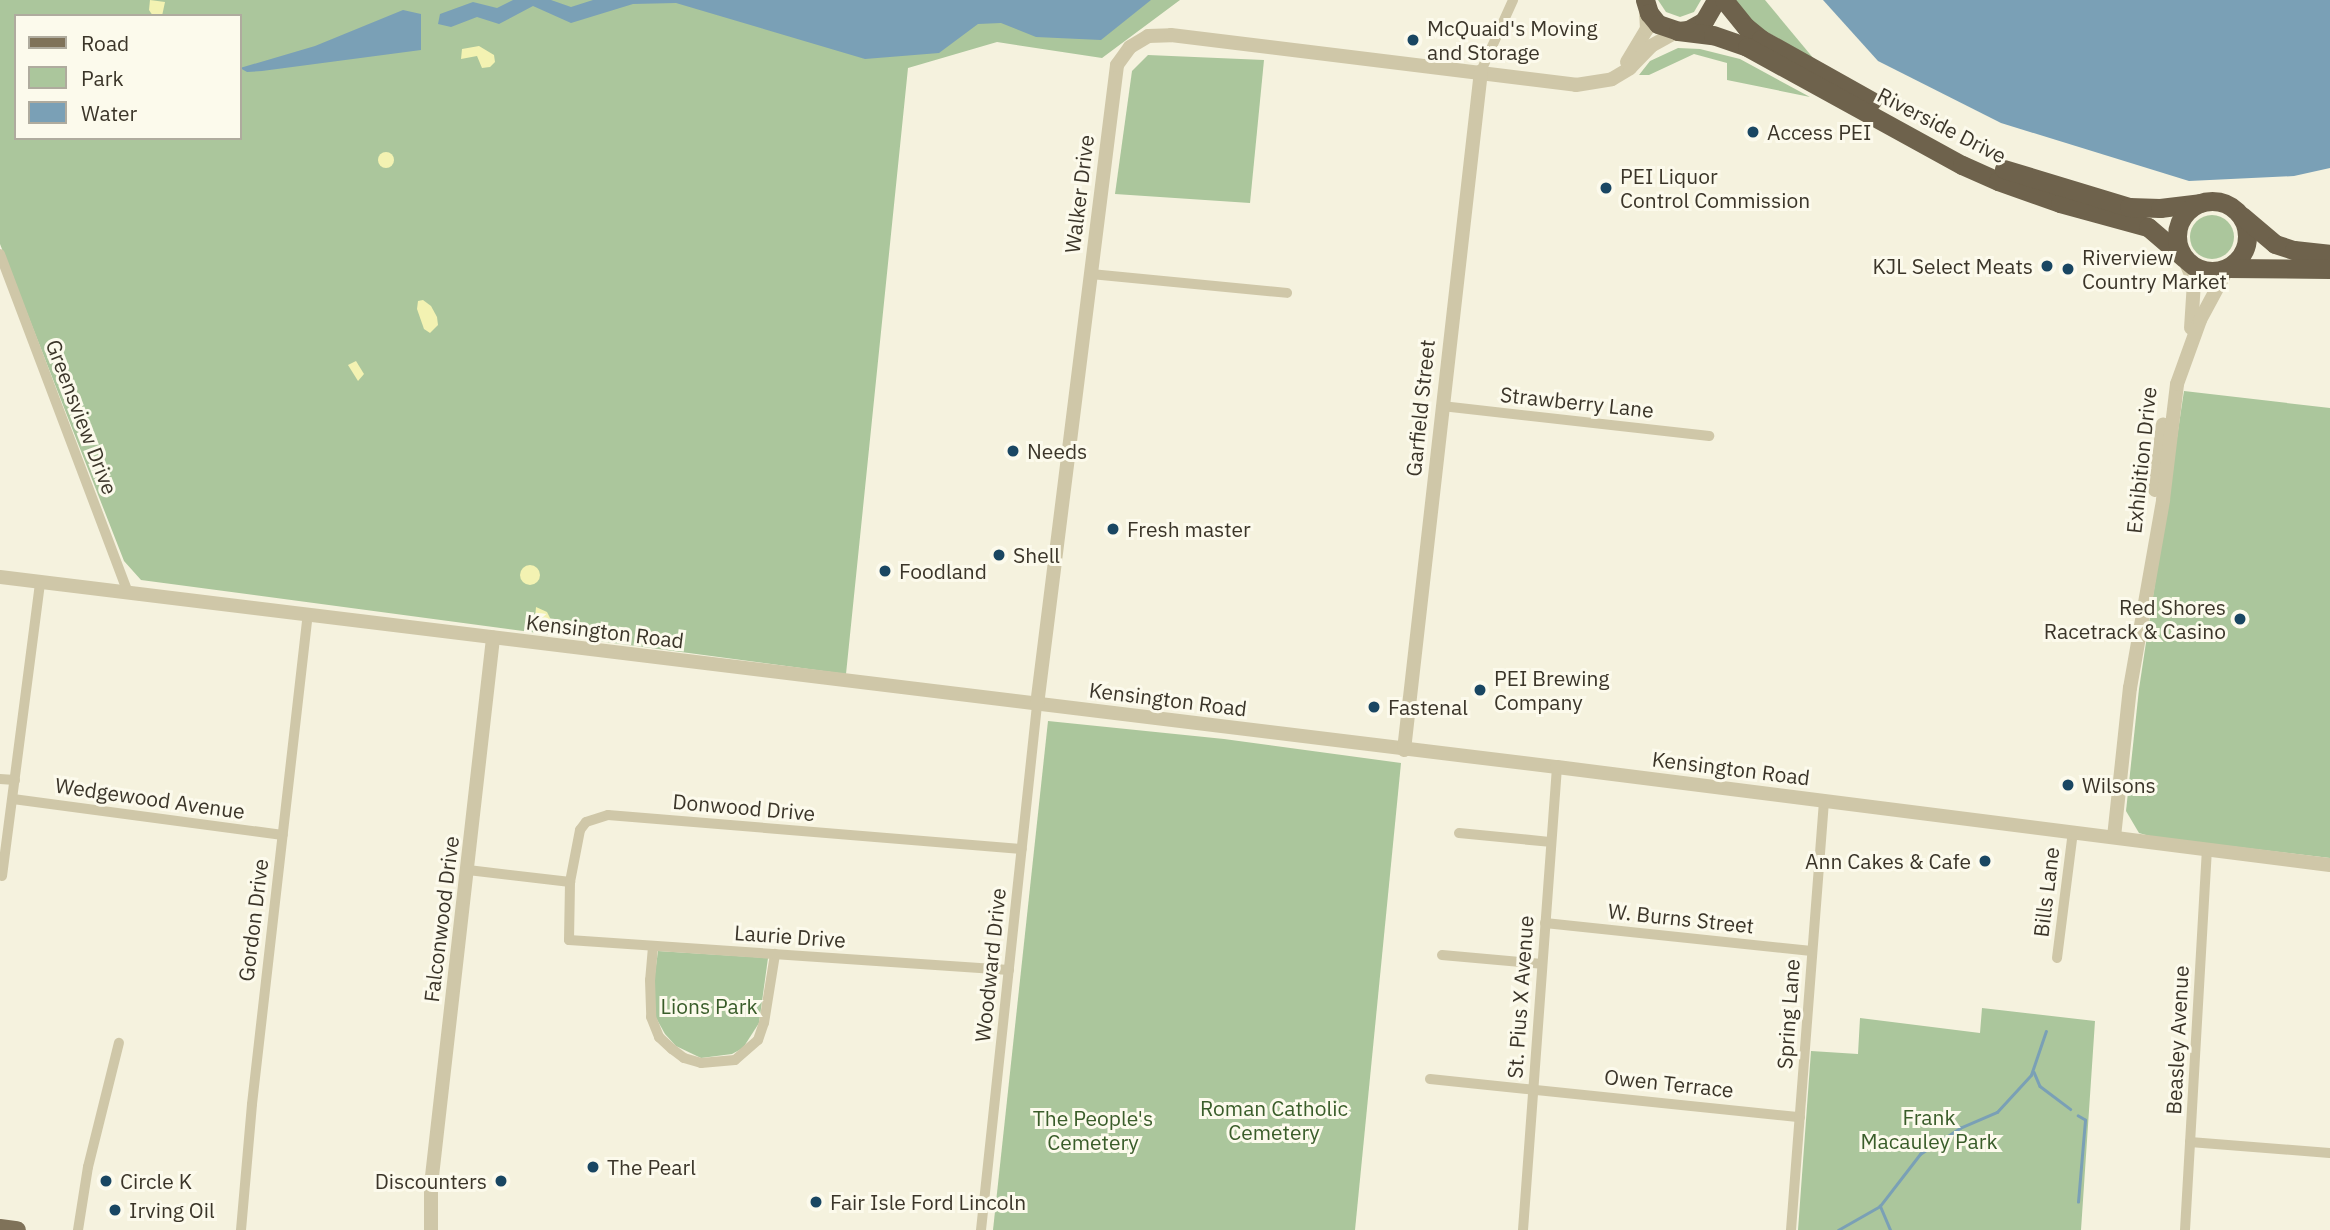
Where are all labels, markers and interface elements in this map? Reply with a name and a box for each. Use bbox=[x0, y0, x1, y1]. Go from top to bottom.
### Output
legend bbox=[14, 14, 242, 140]
place label: McQuaid's Moving and Storage bbox=[1427, 15, 1598, 65]
text: Road bbox=[81, 29, 129, 57]
marker: McQuaid's Moving and Storage bbox=[1405, 32, 1421, 48]
text: Park bbox=[81, 64, 124, 92]
street label: Riverside Drive bbox=[1873, 82, 2011, 168]
text: Water bbox=[81, 99, 137, 127]
place label: Access PEI bbox=[1767, 119, 1872, 145]
marker: Access PEI bbox=[1745, 124, 1761, 140]
street label: Walker Drive bbox=[1059, 133, 1099, 255]
place label: PEI Liquor Control Commission bbox=[1620, 163, 1810, 213]
marker: PEI Liquor Control Commission bbox=[1598, 180, 1614, 196]
place label: Riverview Country Market bbox=[2082, 244, 2227, 294]
place label: KJL Select Meats bbox=[1873, 253, 2033, 279]
marker: KJL Select Meats bbox=[2039, 258, 2055, 274]
marker: Riverview Country Market bbox=[2060, 261, 2076, 277]
street label: Greensview Drive bbox=[41, 336, 123, 498]
street label: Garfield Street bbox=[1400, 338, 1440, 478]
street label: Strawberry Lane bbox=[1499, 381, 1655, 423]
street label: Exhibition Drive bbox=[2121, 385, 2161, 535]
place label: Needs bbox=[1027, 438, 1087, 464]
marker: Needs bbox=[1005, 443, 1021, 459]
place label: Fresh master bbox=[1127, 516, 1251, 542]
marker: Fresh master bbox=[1105, 521, 1121, 537]
place label: Shell bbox=[1013, 542, 1060, 568]
marker: Shell bbox=[991, 547, 1007, 563]
place label: Foodland bbox=[899, 558, 987, 584]
marker: Foodland bbox=[877, 563, 893, 579]
place label: Red Shores Racetrack & Casino bbox=[2044, 594, 2226, 644]
street label: Kensington Road bbox=[525, 609, 685, 653]
marker: Red Shores Racetrack & Casino bbox=[2232, 611, 2248, 627]
place label: PEI Brewing Company bbox=[1494, 665, 1609, 715]
street label: Kensington Road bbox=[1088, 677, 1248, 721]
marker: PEI Brewing Company bbox=[1472, 682, 1488, 698]
place label: Fastenal bbox=[1388, 694, 1468, 720]
marker: Fastenal bbox=[1366, 699, 1382, 715]
street label: Kensington Road bbox=[1651, 746, 1811, 790]
street label: Wedgewood Avenue bbox=[54, 772, 246, 824]
place label: Wilsons bbox=[2082, 772, 2156, 798]
marker: Wilsons bbox=[2060, 777, 2076, 793]
street label: Donwood Drive bbox=[672, 788, 816, 826]
street label: Falconwood Drive bbox=[418, 834, 464, 1004]
street label: Bills Lane bbox=[2028, 845, 2064, 939]
place label: Ann Cakes & Cafe bbox=[1805, 848, 1971, 874]
marker: Ann Cakes & Cafe bbox=[1977, 853, 1993, 869]
street label: Gordon Drive bbox=[233, 857, 273, 983]
street label: Woodward Drive bbox=[969, 887, 1011, 1043]
street label: W. Burns Street bbox=[1607, 898, 1755, 938]
street label: St. Pius X Avenue bbox=[1502, 915, 1538, 1079]
street label: Laurie Drive bbox=[733, 920, 847, 952]
street label: Spring Lane bbox=[1772, 958, 1804, 1070]
street label: Beasley Avenue bbox=[2161, 965, 2193, 1115]
park label: Lions Park bbox=[660, 993, 758, 1019]
street label: Owen Terrace bbox=[1603, 1064, 1735, 1102]
park label: Roman Catholic Cemetery bbox=[1200, 1095, 1348, 1145]
park label: Frank Macauley Park bbox=[1860, 1104, 1998, 1154]
park label: The People's Cemetery bbox=[1033, 1105, 1153, 1155]
place label: The Pearl bbox=[607, 1154, 696, 1180]
marker: The Pearl bbox=[585, 1159, 601, 1175]
place label: Circle K bbox=[120, 1168, 192, 1194]
place label: Discounters bbox=[375, 1168, 487, 1194]
marker: Circle K bbox=[98, 1173, 114, 1189]
marker: Discounters bbox=[493, 1173, 509, 1189]
place label: Fair Isle Ford Lincoln bbox=[830, 1189, 1026, 1215]
marker: Fair Isle Ford Lincoln bbox=[808, 1194, 824, 1210]
place label: Irving Oil bbox=[129, 1197, 215, 1223]
marker: Irving Oil bbox=[107, 1202, 123, 1218]

